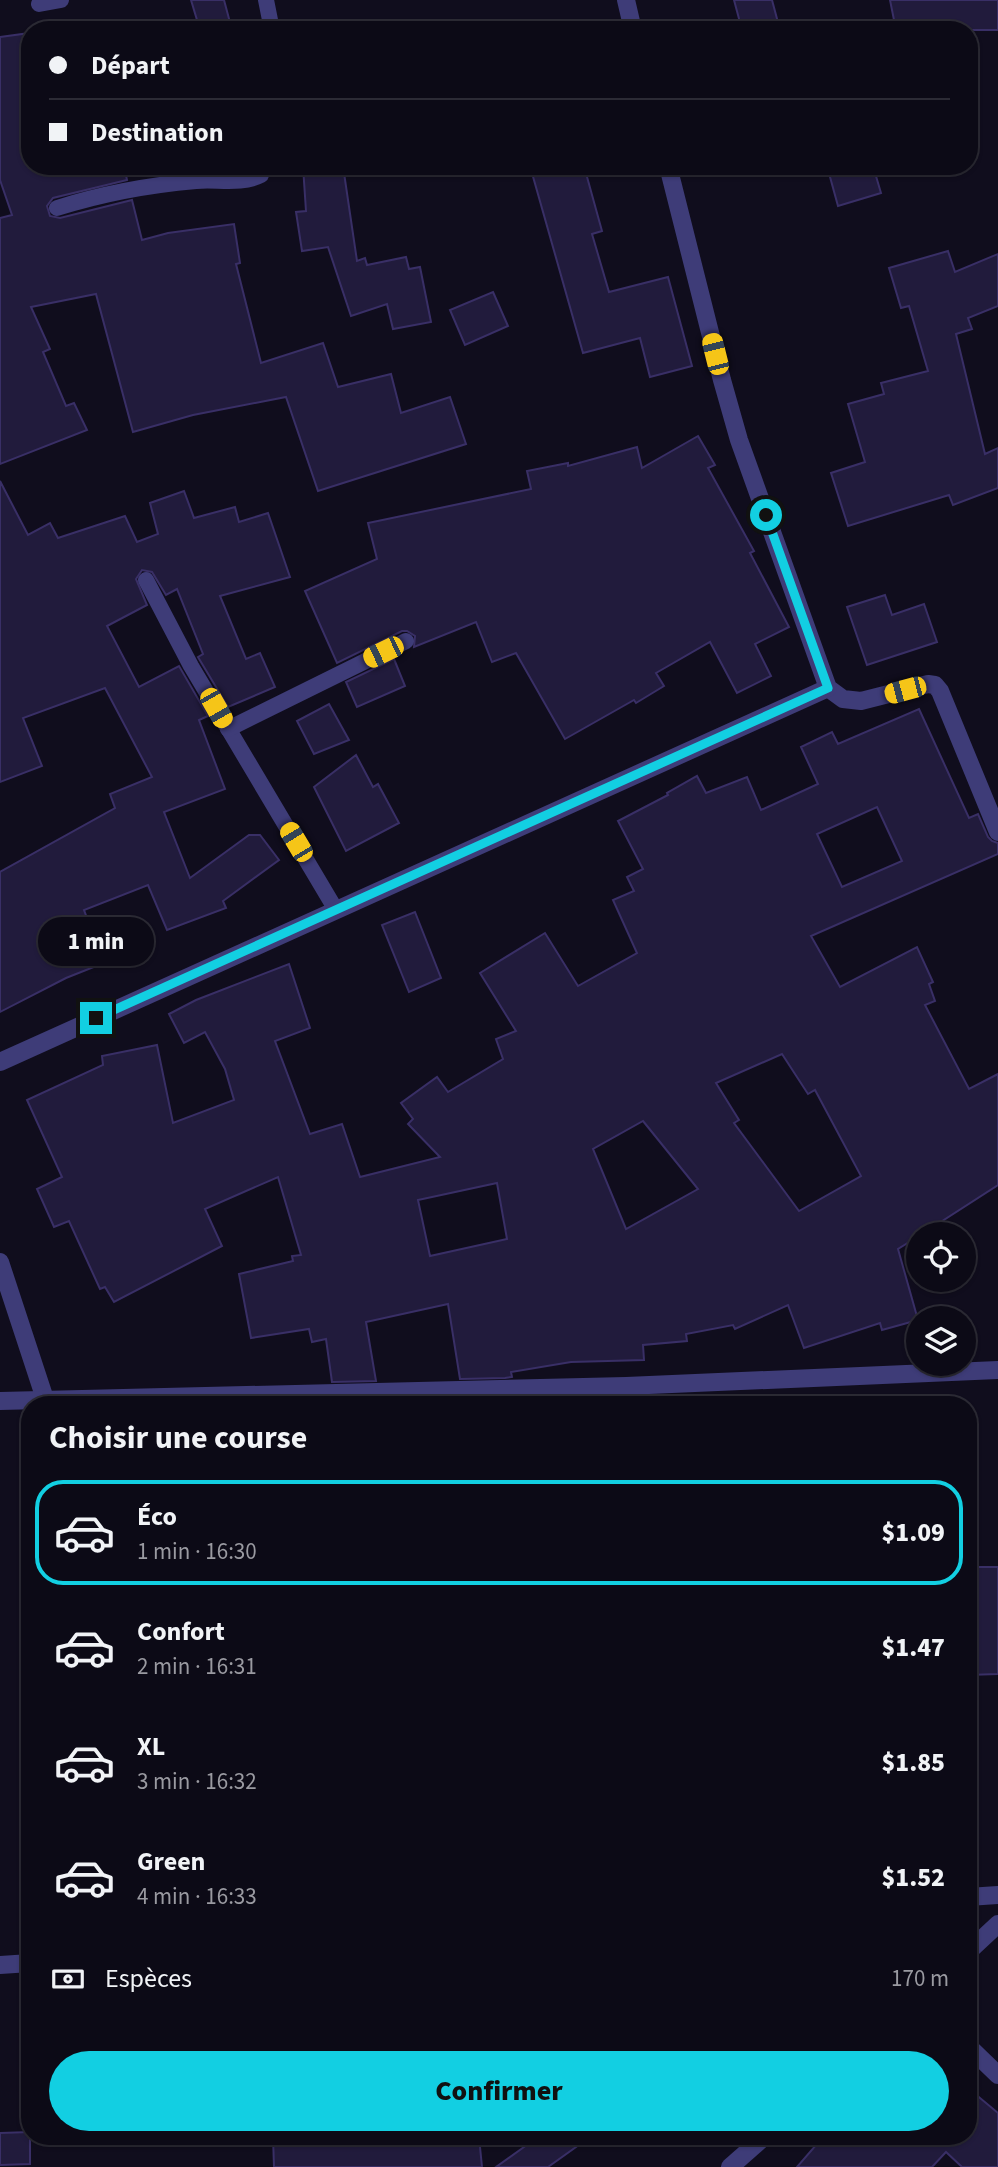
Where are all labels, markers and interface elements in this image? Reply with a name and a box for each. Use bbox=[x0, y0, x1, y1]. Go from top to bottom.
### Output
text: Départ bbox=[91, 47, 170, 84]
text: Destination bbox=[91, 114, 224, 151]
car bbox=[700, 331, 731, 377]
route start bbox=[750, 499, 782, 531]
car bbox=[360, 633, 407, 671]
car bbox=[882, 674, 929, 706]
car bbox=[197, 685, 236, 731]
car bbox=[277, 819, 316, 865]
callout: 1 min bbox=[38, 916, 154, 965]
text: 1 min bbox=[68, 925, 124, 958]
route end bbox=[80, 1002, 112, 1034]
map controls bbox=[906, 1222, 976, 1376]
button: locate bbox=[906, 1222, 976, 1292]
button: layers bbox=[906, 1306, 976, 1376]
text: Choisir une course bbox=[49, 1415, 307, 1461]
text: Éco bbox=[137, 1498, 177, 1535]
icon: car bbox=[53, 1501, 116, 1564]
text: $1.09 bbox=[881, 1514, 945, 1551]
text: 1 min · 16:30 bbox=[137, 1535, 257, 1568]
text: Confort bbox=[137, 1613, 225, 1650]
icon: car bbox=[53, 1616, 116, 1679]
text: $1.47 bbox=[881, 1629, 945, 1666]
text: 2 min · 16:31 bbox=[137, 1650, 257, 1683]
text: XL bbox=[137, 1728, 165, 1765]
icon: car bbox=[53, 1731, 116, 1794]
text: $1.85 bbox=[881, 1744, 945, 1781]
text: 3 min · 16:32 bbox=[137, 1765, 257, 1798]
text: Green bbox=[137, 1843, 205, 1880]
icon: car bbox=[53, 1846, 116, 1909]
text: $1.52 bbox=[881, 1859, 945, 1896]
text: 4 min · 16:33 bbox=[137, 1880, 257, 1913]
icon: cash bbox=[49, 1960, 87, 1998]
text: Espèces bbox=[105, 1960, 192, 1997]
text: 170 m bbox=[891, 1962, 949, 1995]
button: Confirmer bbox=[49, 2051, 949, 2131]

